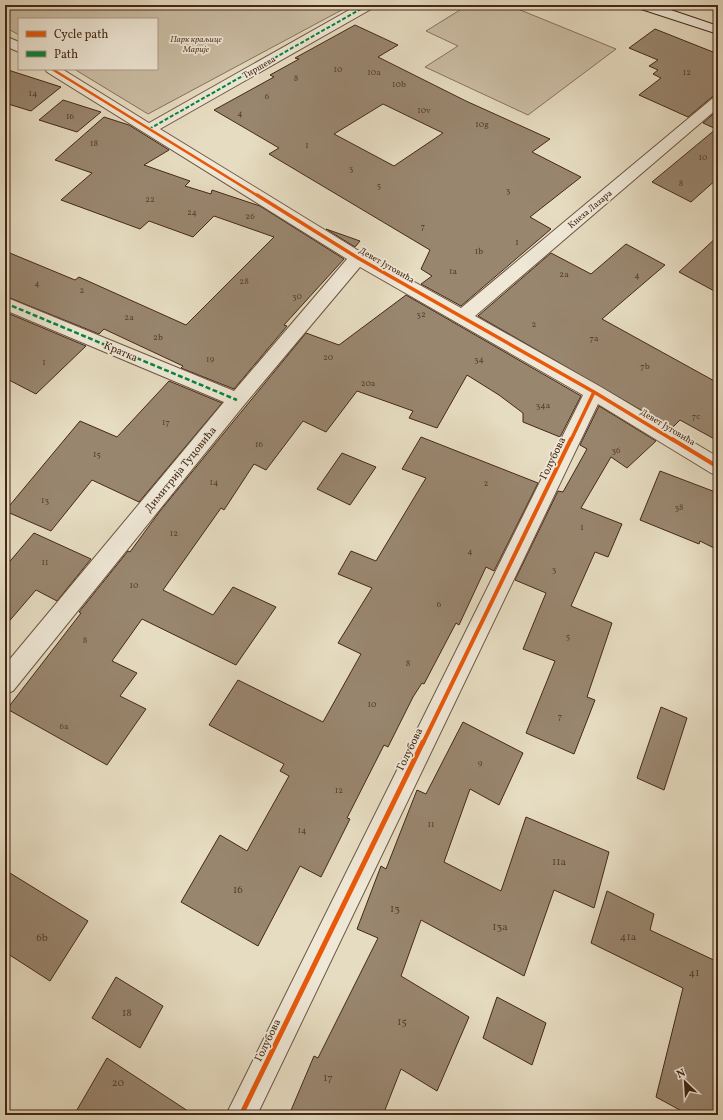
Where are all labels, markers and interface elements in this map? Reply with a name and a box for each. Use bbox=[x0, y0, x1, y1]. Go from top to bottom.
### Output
legend bbox=[18, 18, 158, 70]
text: Cycle path bbox=[54, 27, 109, 43]
park label: Парк краљице Марије bbox=[170, 33, 222, 56]
text: Path bbox=[54, 47, 78, 63]
street label: Тиршева bbox=[240, 52, 279, 82]
house number: 10 bbox=[334, 63, 343, 76]
house number: 10a bbox=[367, 66, 381, 79]
house number: 12 bbox=[683, 66, 691, 79]
house number: 8 bbox=[294, 72, 299, 85]
house number: 10b bbox=[392, 78, 406, 91]
house number: 14 bbox=[29, 87, 37, 100]
house number: 6 bbox=[265, 90, 270, 103]
house number: 10v bbox=[417, 104, 431, 117]
house number: 4 bbox=[237, 107, 243, 120]
house number: 16 bbox=[66, 110, 74, 123]
house number: 10g bbox=[475, 118, 489, 131]
house number: 18 bbox=[90, 137, 98, 150]
house number: 1 bbox=[305, 139, 309, 152]
house number: 10 bbox=[699, 151, 708, 164]
house number: 3 bbox=[349, 162, 354, 175]
house number: 8 bbox=[679, 177, 684, 190]
house number: 5 bbox=[377, 179, 381, 192]
house number: 3 bbox=[506, 184, 511, 197]
street label: Кнеза Лазара bbox=[565, 187, 616, 232]
house number: 22 bbox=[145, 193, 155, 206]
house number: 24 bbox=[187, 206, 197, 219]
house number: 26 bbox=[245, 210, 255, 223]
house number: 7 bbox=[421, 220, 425, 233]
house number: 1 bbox=[515, 236, 519, 249]
street label: Девет Југовића bbox=[357, 244, 417, 287]
house number: 1b bbox=[475, 245, 483, 258]
house number: 1a bbox=[449, 265, 457, 278]
house number: 2a bbox=[559, 268, 569, 281]
house number: 4 bbox=[634, 269, 640, 282]
house number: 28 bbox=[239, 275, 249, 288]
house number: 4 bbox=[34, 277, 40, 290]
house number: 2 bbox=[80, 284, 85, 297]
house number: 30 bbox=[292, 290, 303, 303]
house number: 32 bbox=[416, 308, 426, 321]
house number: 2a bbox=[124, 311, 134, 324]
house number: 2 bbox=[532, 318, 537, 331]
house number: 2b bbox=[153, 331, 163, 344]
house number: 7a bbox=[590, 332, 599, 345]
street label: Кратка bbox=[101, 339, 140, 366]
house number: 20 bbox=[323, 351, 334, 364]
house number: 19 bbox=[206, 353, 214, 366]
house number: 34 bbox=[474, 353, 484, 366]
house number: 1 bbox=[42, 356, 46, 369]
house number: 7b bbox=[640, 360, 650, 373]
house number: 20a bbox=[361, 377, 376, 390]
house number: 34a bbox=[536, 399, 551, 412]
street label: Девет Југовића bbox=[638, 406, 698, 449]
house number: 7c bbox=[692, 410, 700, 423]
house number: 17 bbox=[162, 416, 170, 429]
street label: Димитрија Туцовића bbox=[142, 423, 221, 516]
street label: Голубова bbox=[537, 434, 570, 483]
house number: 16 bbox=[255, 438, 263, 451]
house number: 36 bbox=[611, 444, 621, 457]
house number: 15 bbox=[93, 448, 101, 461]
house number: 14 bbox=[210, 476, 218, 489]
house number: 2 bbox=[484, 477, 489, 490]
house number: 13 bbox=[41, 494, 49, 507]
house number: 38 bbox=[674, 501, 684, 514]
house number: 1 bbox=[580, 521, 584, 534]
house number: 12 bbox=[170, 527, 178, 540]
house number: 4 bbox=[467, 545, 473, 558]
house number: 11 bbox=[42, 556, 48, 569]
house number: 3 bbox=[552, 563, 557, 576]
house number: 10 bbox=[130, 579, 139, 592]
house number: 6 bbox=[437, 598, 442, 611]
house number: 5 bbox=[566, 630, 570, 643]
house number: 8 bbox=[83, 634, 88, 647]
house number: 8 bbox=[406, 657, 411, 670]
house number: 10 bbox=[368, 698, 377, 711]
house number: 7 bbox=[558, 710, 562, 723]
house number: 6a bbox=[59, 720, 69, 733]
street label: Голубова bbox=[394, 725, 427, 774]
house number: 9 bbox=[478, 757, 483, 770]
house number: 12 bbox=[335, 784, 343, 797]
house number: 11 bbox=[428, 818, 434, 831]
house number: 14 bbox=[298, 824, 306, 837]
house number: 11a bbox=[552, 855, 567, 870]
house number: 16 bbox=[233, 883, 243, 898]
house number: 13 bbox=[390, 902, 400, 917]
house number: 13a bbox=[492, 920, 508, 935]
house number: 41a bbox=[620, 930, 637, 945]
house number: 6b bbox=[36, 931, 48, 946]
house number: 41 bbox=[689, 966, 699, 981]
house number: 18 bbox=[122, 1006, 132, 1021]
house number: 15 bbox=[397, 1015, 407, 1030]
street label: Голубова bbox=[252, 1016, 285, 1065]
north arrow bbox=[665, 1062, 705, 1102]
text: N bbox=[675, 1066, 688, 1083]
house number: 17 bbox=[323, 1071, 333, 1086]
house number: 20 bbox=[112, 1076, 125, 1091]

